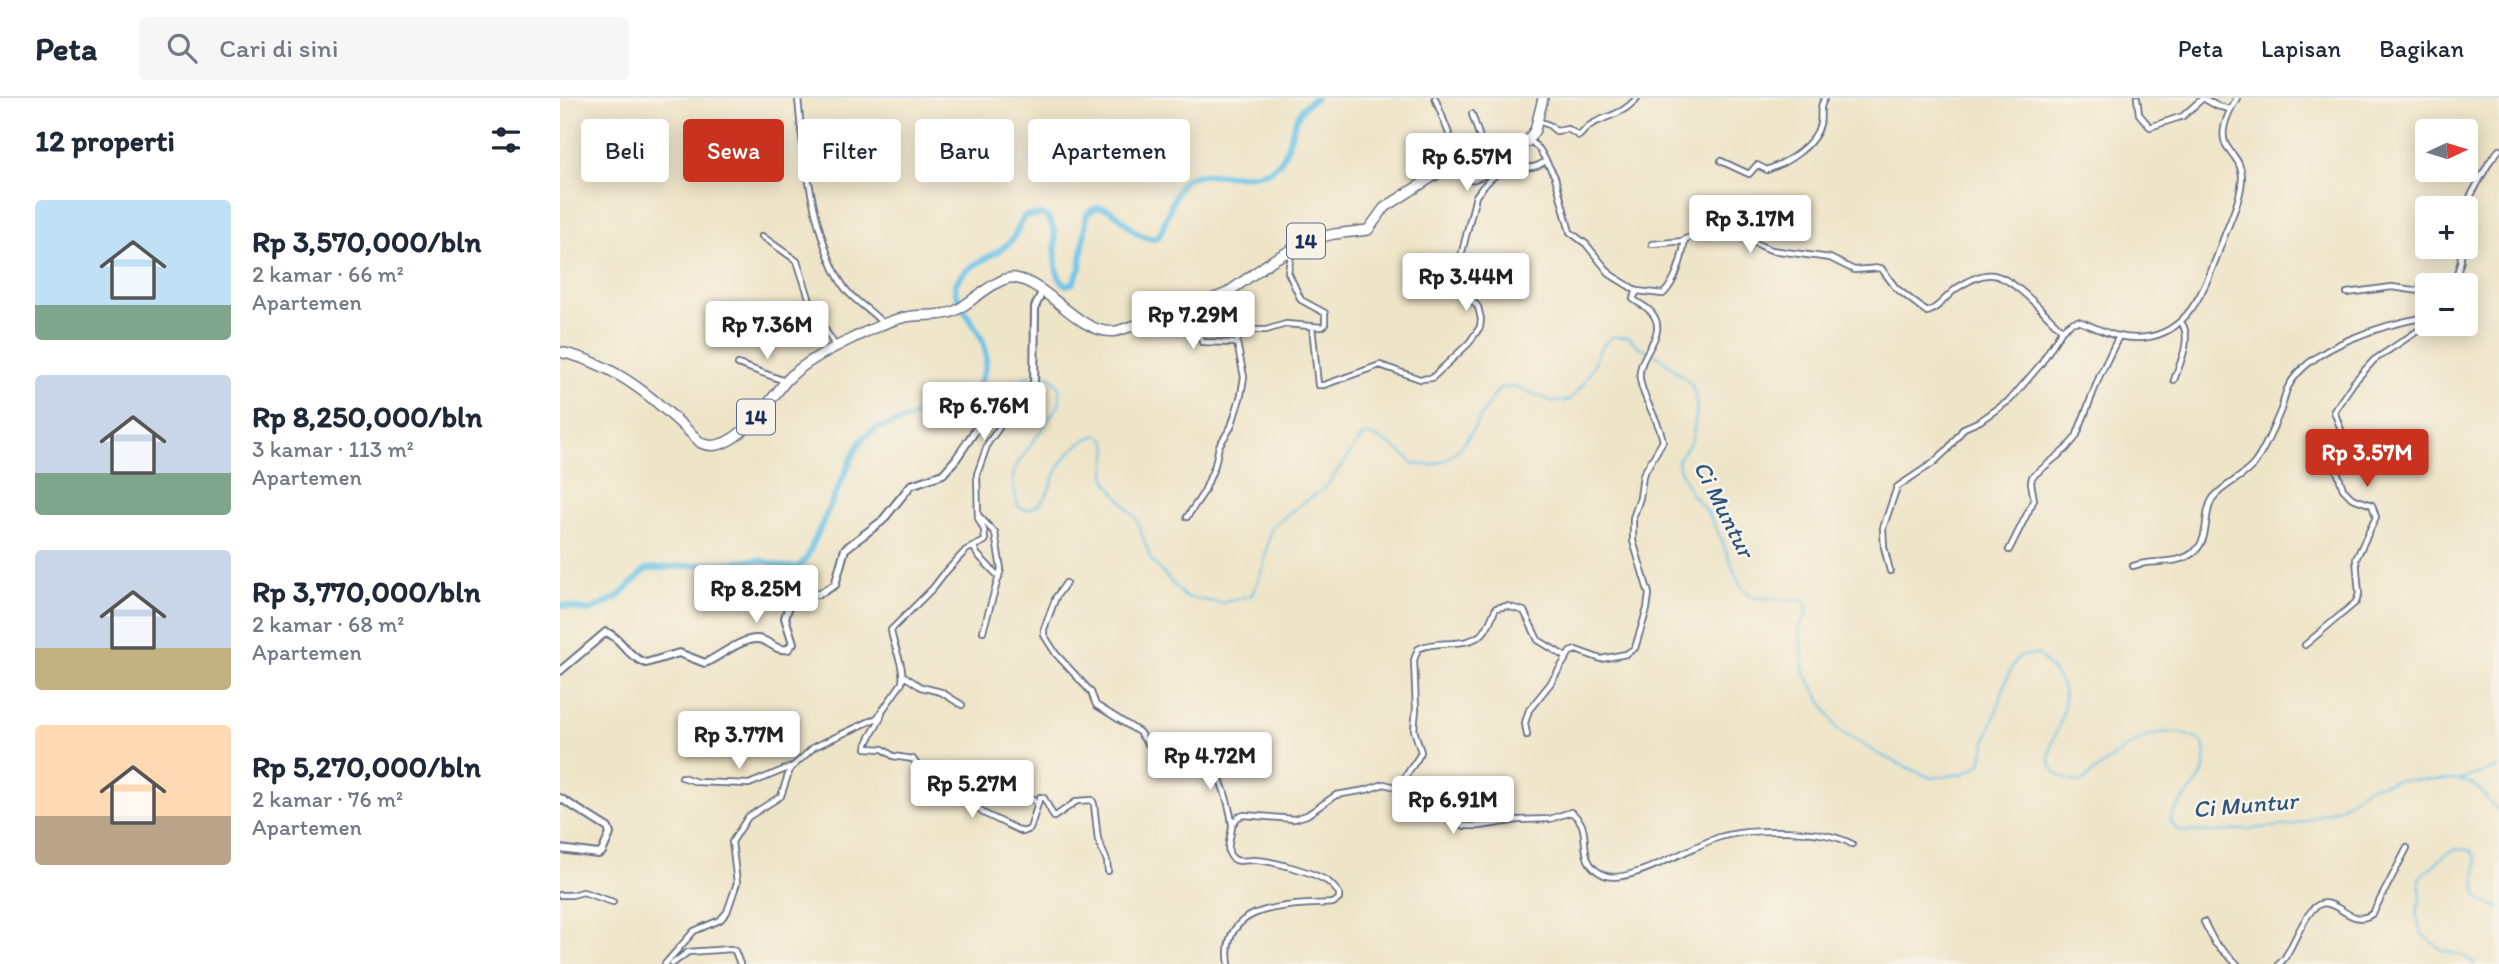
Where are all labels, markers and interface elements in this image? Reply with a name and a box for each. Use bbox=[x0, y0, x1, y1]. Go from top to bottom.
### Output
search box bbox=[139, 17, 629, 80]
text: Peta bbox=[35, 29, 97, 68]
icon: search bbox=[163, 29, 201, 67]
text: Cari di sini bbox=[219, 32, 338, 64]
text: Peta bbox=[2178, 34, 2223, 63]
text: Lapisan bbox=[2261, 34, 2341, 63]
text: Bagikan bbox=[2379, 34, 2464, 63]
chip: Beli bbox=[581, 119, 669, 182]
chip: Sewa bbox=[683, 119, 784, 182]
chip: Filter bbox=[798, 119, 901, 182]
chip: Baru bbox=[915, 119, 1014, 182]
chip: Apartemen bbox=[1028, 119, 1190, 182]
north arrow bbox=[2415, 119, 2478, 182]
map controls bbox=[2415, 119, 2478, 336]
icon: filters bbox=[487, 121, 525, 159]
text: 12 properti bbox=[35, 122, 175, 159]
pin: Rp 6.57M bbox=[1395, 134, 1539, 193]
text: Rp 6.57M bbox=[1422, 142, 1512, 170]
pin: Rp 3.17M bbox=[1678, 195, 1822, 255]
button: + bbox=[2415, 196, 2478, 259]
text: Rp 3.17M bbox=[1705, 204, 1795, 232]
text: Rp 3,570,000/bln bbox=[252, 223, 482, 260]
road number: 14 bbox=[1287, 223, 1325, 258]
icon: home bbox=[91, 228, 175, 312]
pin: Rp 3.44M bbox=[1394, 254, 1538, 313]
text: 2 kamar · 66 m² bbox=[252, 260, 404, 288]
text: Rp 3.44M bbox=[1418, 262, 1514, 290]
button: − bbox=[2415, 273, 2478, 336]
text: Apartemen bbox=[252, 288, 362, 316]
pin: Rp 7.29M bbox=[1121, 292, 1265, 351]
text: Rp 7.29M bbox=[1148, 300, 1238, 328]
pin: Rp 7.36M bbox=[695, 302, 839, 361]
text: Rp 7.36M bbox=[721, 310, 813, 338]
pin: Rp 6.76M bbox=[912, 382, 1056, 442]
text: Rp 6.76M bbox=[939, 391, 1029, 419]
text: Rp 8,250,000/bln bbox=[252, 398, 483, 435]
road number: 14 bbox=[737, 400, 775, 434]
icon: home bbox=[91, 403, 175, 487]
pin: Rp 3.57M bbox=[2295, 430, 2439, 489]
text: 3 kamar · 113 m² bbox=[252, 435, 414, 463]
text: Rp 3.57M bbox=[2322, 438, 2413, 466]
water label: Ci Muntur bbox=[1688, 455, 1762, 564]
text: Apartemen bbox=[252, 463, 362, 491]
pin: Rp 8.25M bbox=[684, 566, 828, 625]
text: Rp 3,770,000/bln bbox=[252, 573, 481, 610]
text: Rp 8.25M bbox=[710, 574, 802, 602]
icon: home bbox=[91, 578, 175, 662]
text: 2 kamar · 68 m² bbox=[252, 610, 404, 638]
text: Apartemen bbox=[252, 638, 362, 666]
pin: Rp 3.77M bbox=[667, 712, 811, 771]
text: Rp 3.77M bbox=[694, 720, 784, 748]
pin: Rp 4.72M bbox=[1138, 732, 1282, 792]
text: Rp 4.72M bbox=[1164, 741, 1256, 769]
text: Rp 5,270,000/bln bbox=[252, 748, 481, 785]
icon: home bbox=[91, 753, 175, 837]
pin: Rp 5.27M bbox=[900, 760, 1044, 820]
text: Rp 5.27M bbox=[927, 769, 1017, 797]
pin: Rp 6.91M bbox=[1381, 776, 1525, 836]
text: 2 kamar · 76 m² bbox=[252, 785, 403, 813]
text: Rp 6.91M bbox=[1408, 785, 1498, 813]
water label: Ci Muntur bbox=[2191, 785, 2301, 824]
text: Apartemen bbox=[252, 813, 362, 841]

